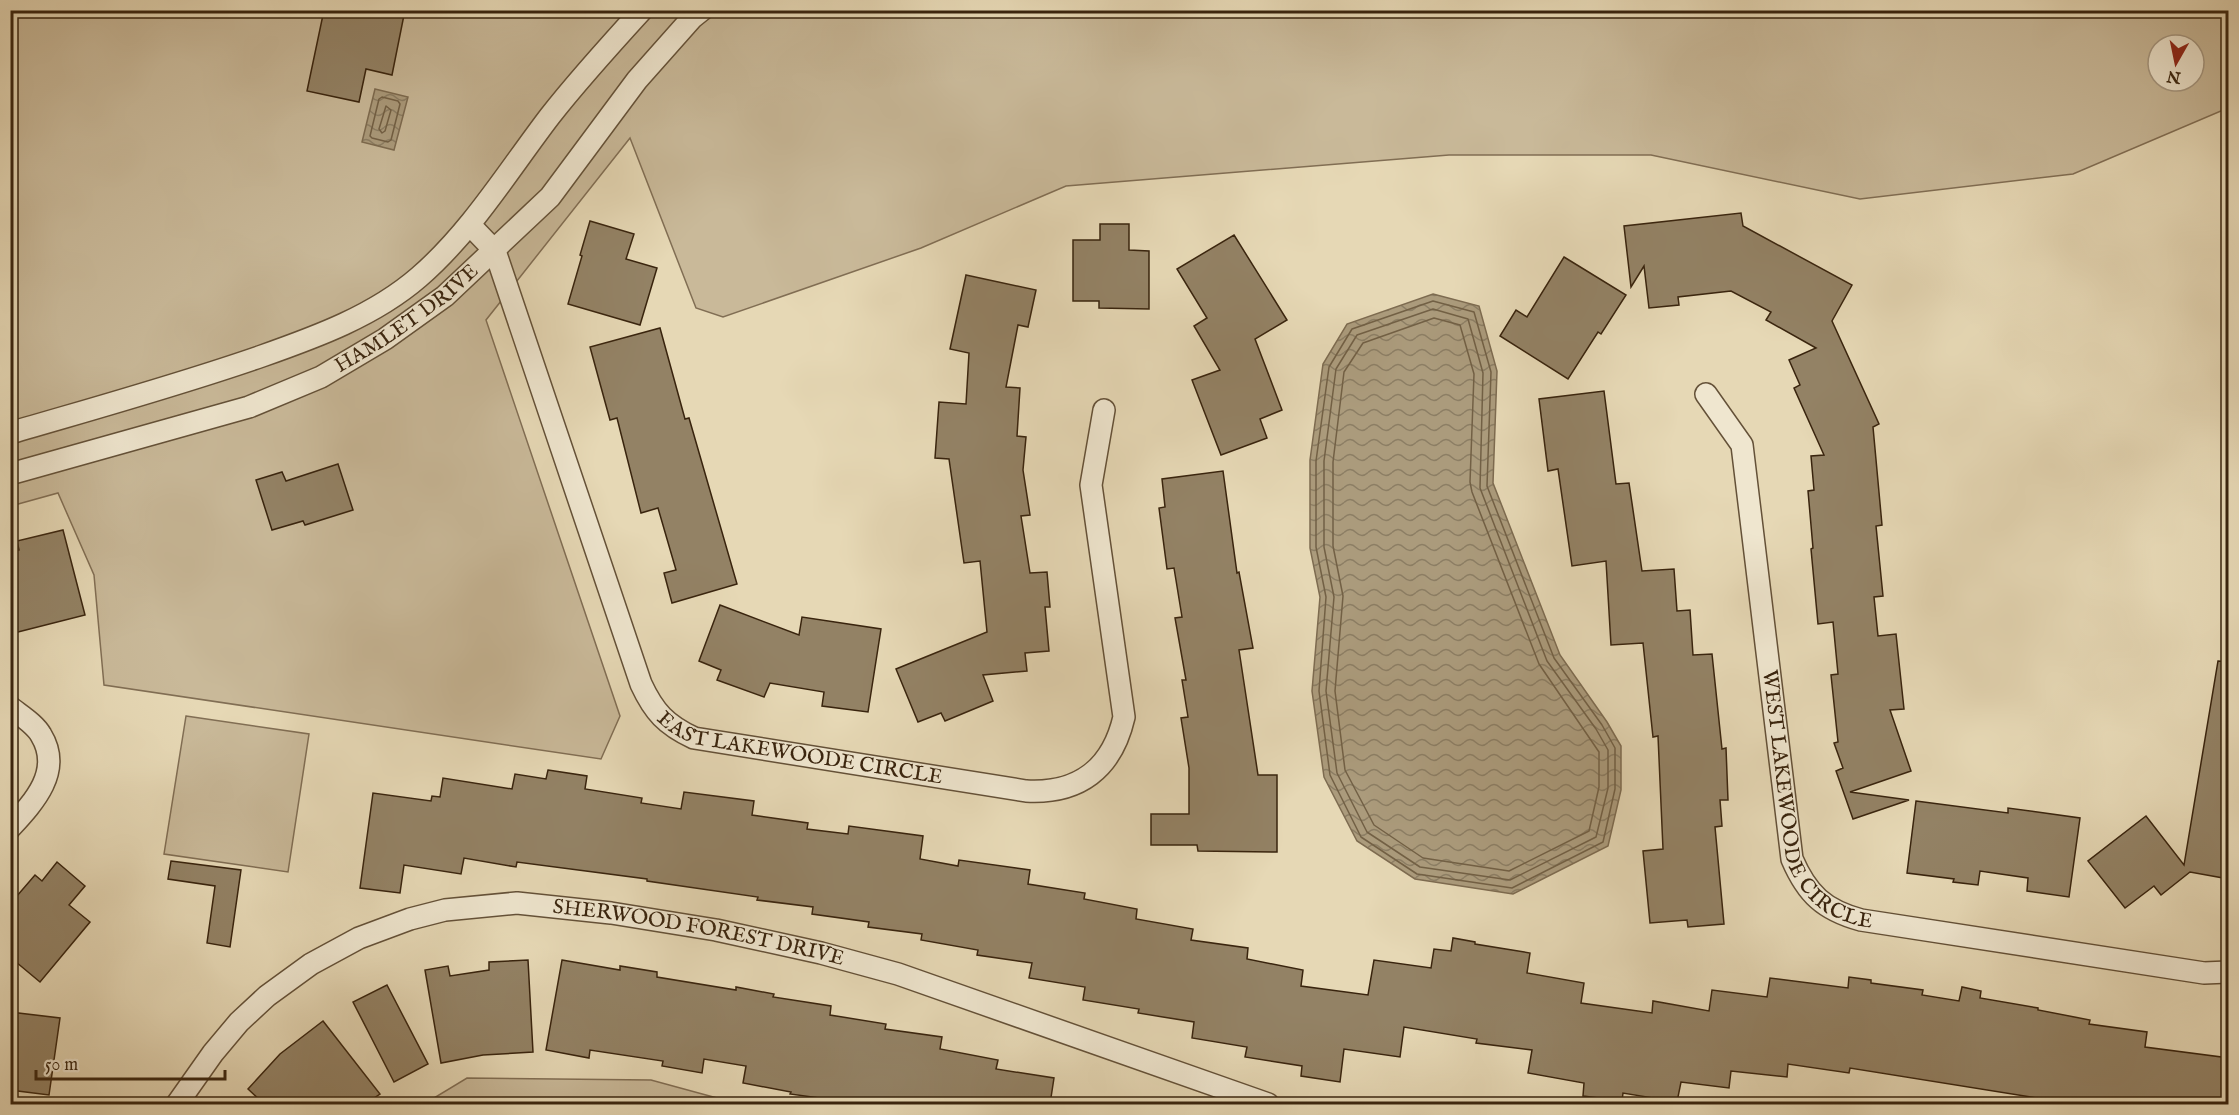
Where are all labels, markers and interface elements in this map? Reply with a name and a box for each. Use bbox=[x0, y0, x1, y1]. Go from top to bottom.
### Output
north arrow bbox=[2146, 33, 2206, 93]
text: N bbox=[2165, 65, 2183, 87]
street label: HAMLET DRIVE bbox=[330, 258, 484, 379]
street label: WEST LAKEWOODE CIRCLE bbox=[1756, 668, 1874, 935]
street label: EAST LAKEWOODE CIRCLE bbox=[651, 705, 944, 791]
street label: SHERWOOD FOREST DRIVE bbox=[551, 893, 847, 972]
scale bar bbox=[36, 1043, 225, 1081]
text: 50 m bbox=[45, 1054, 78, 1077]

